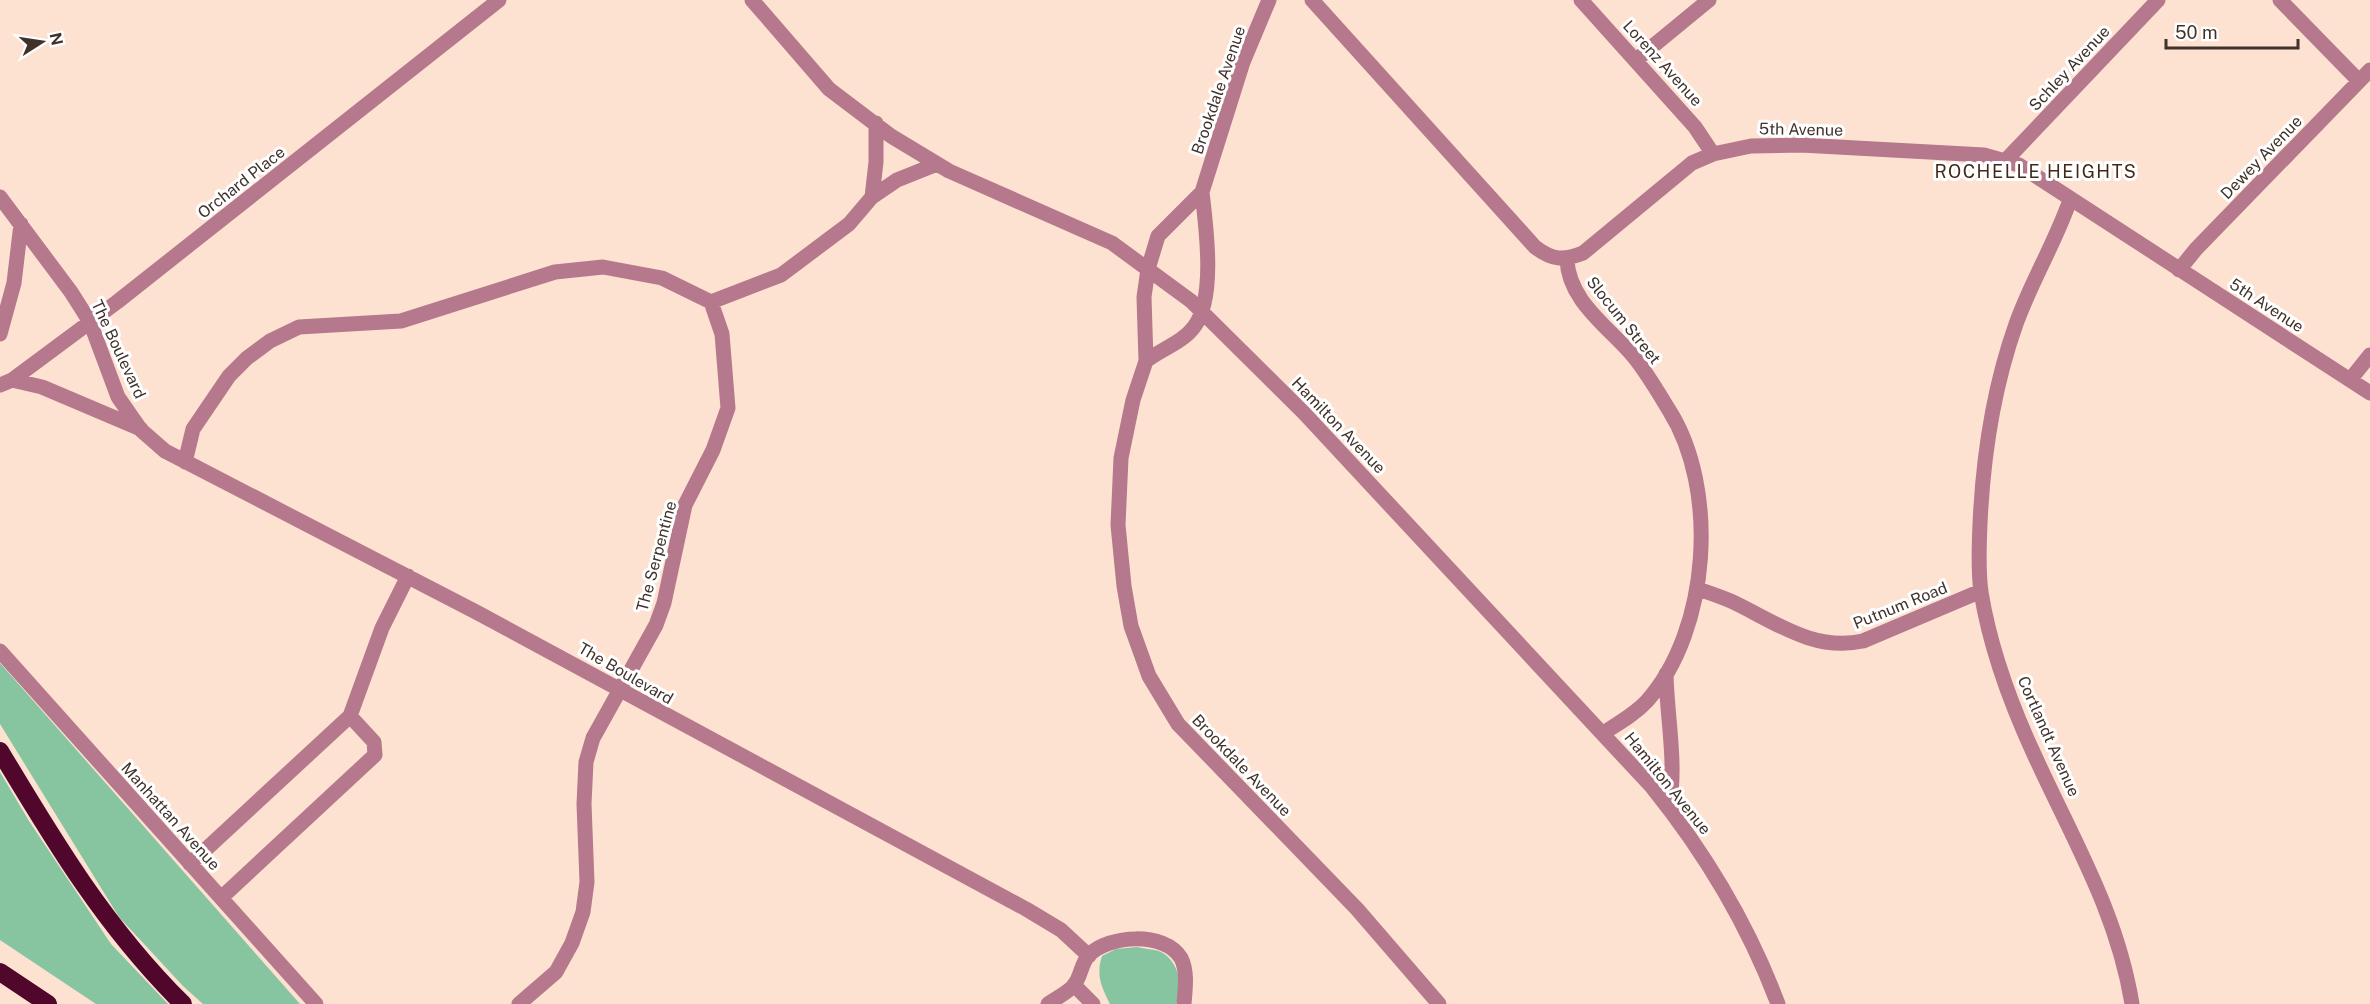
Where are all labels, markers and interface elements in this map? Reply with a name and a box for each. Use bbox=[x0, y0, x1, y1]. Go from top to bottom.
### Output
north arrow bbox=[12, 12, 72, 72]
scale bar bbox=[2166, 12, 2298, 50]
street label: Lorenz Avenue bbox=[1619, 17, 1706, 110]
street label: Schley Avenue bbox=[2025, 22, 2114, 115]
text: 50 m bbox=[2175, 22, 2218, 43]
street label: Brookdale Avenue bbox=[1188, 24, 1249, 157]
text: N bbox=[46, 31, 67, 47]
street label: Dewey Avenue bbox=[2217, 112, 2306, 203]
street label: 5th Avenue bbox=[1759, 119, 1843, 140]
street label: Orchard Place bbox=[194, 142, 289, 222]
district label: ROCHELLE HEIGHTS bbox=[1935, 161, 2137, 182]
street label: Slocum Street bbox=[1583, 273, 1665, 368]
street label: 5th Avenue bbox=[2226, 274, 2307, 336]
street label: The Boulevard bbox=[87, 297, 150, 401]
street label: Hamilton Avenue bbox=[1288, 373, 1389, 477]
street label: The Serpentine bbox=[633, 499, 680, 613]
street label: Putnum Road bbox=[1850, 578, 1950, 633]
street label: The Boulevard bbox=[575, 639, 677, 708]
street label: Cortlandt Avenue bbox=[2013, 673, 2084, 799]
street label: Brookdale Avenue bbox=[1188, 710, 1295, 820]
street label: Hamilton Avenue bbox=[1620, 728, 1715, 838]
street label: Manhattan Avenue bbox=[117, 759, 224, 874]

